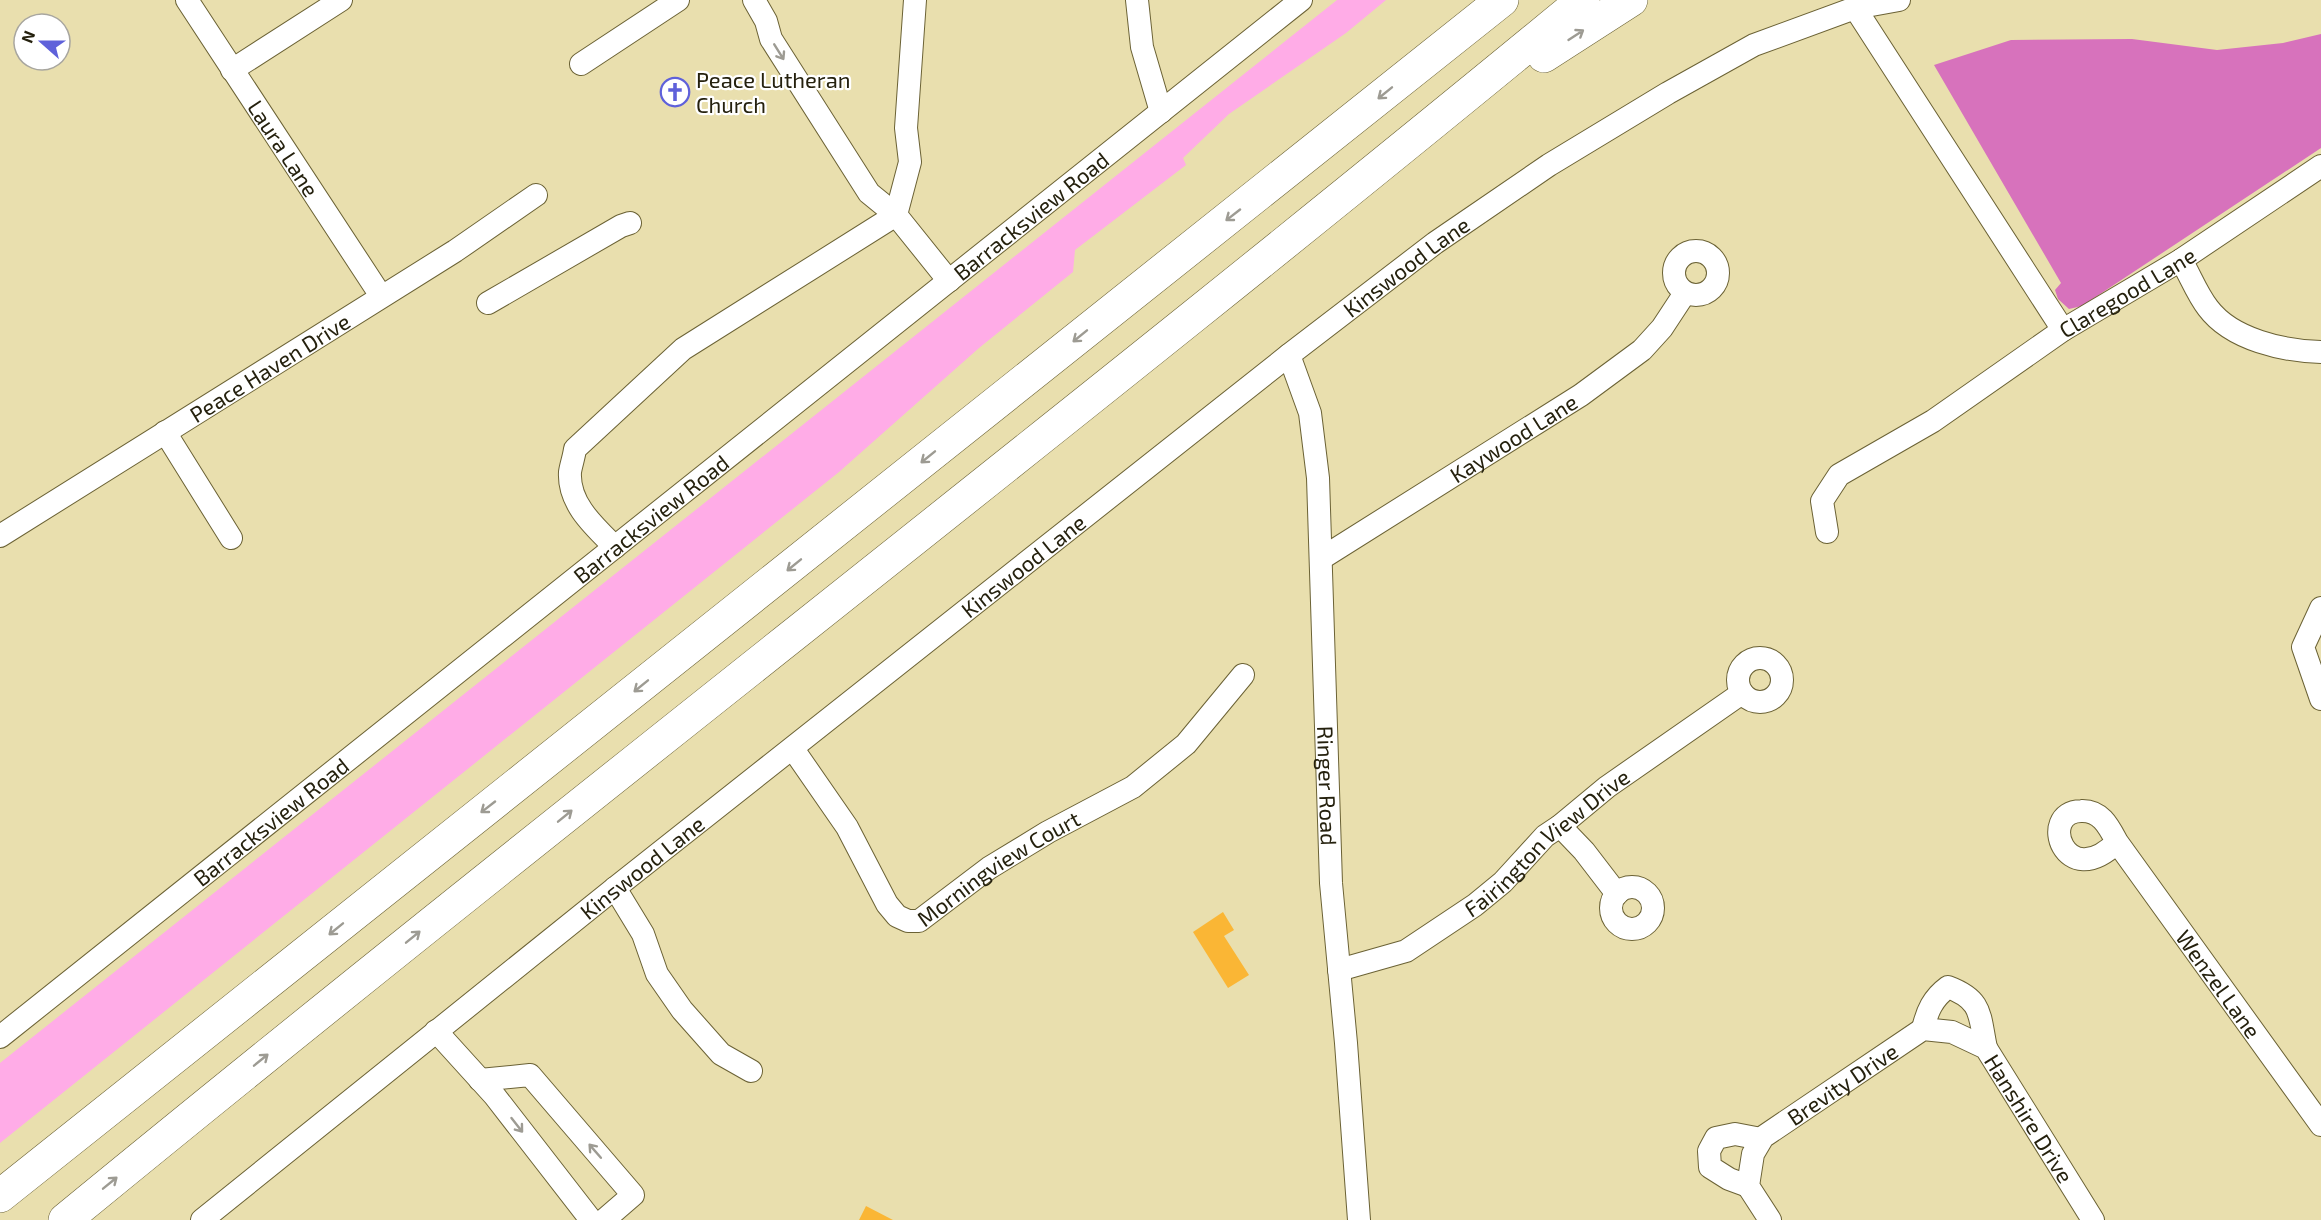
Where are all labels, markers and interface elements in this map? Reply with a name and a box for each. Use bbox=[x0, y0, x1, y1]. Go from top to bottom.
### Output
north arrow bbox=[12, 12, 72, 72]
text: N bbox=[17, 28, 38, 45]
one-way arrow bbox=[1567, 29, 1584, 41]
one-way arrow bbox=[774, 43, 786, 60]
place label: Peace Lutheran Church bbox=[696, 66, 851, 117]
church icon: Peace Lutheran Church bbox=[659, 76, 691, 108]
one-way arrow bbox=[1378, 87, 1394, 100]
street label: Laura Lane bbox=[243, 95, 325, 201]
street label: Barracksview Road bbox=[948, 146, 1113, 285]
one-way arrow bbox=[1225, 208, 1241, 221]
street label: Kinswood Lane bbox=[1338, 211, 1474, 322]
street label: Claregood Lane bbox=[2054, 241, 2200, 343]
street label: Peace Haven Drive bbox=[185, 307, 354, 427]
one-way arrow bbox=[1072, 329, 1088, 342]
street label: Kaywood Lane bbox=[1445, 388, 1582, 487]
street label: Barracksview Road bbox=[568, 449, 733, 588]
one-way arrow bbox=[920, 451, 936, 464]
street label: Kinswood Lane bbox=[956, 508, 1090, 622]
one-way arrow bbox=[786, 558, 802, 571]
one-way arrow bbox=[633, 679, 649, 692]
street label: Ringer Road bbox=[1313, 725, 1343, 846]
street label: Barracksview Road bbox=[188, 752, 353, 891]
street label: Fairington View Drive bbox=[1459, 763, 1634, 922]
one-way arrow bbox=[481, 801, 497, 814]
street label: Morningview Court bbox=[912, 805, 1084, 931]
one-way arrow bbox=[557, 809, 573, 822]
street label: Kinswood Lane bbox=[575, 810, 709, 924]
one-way arrow bbox=[328, 922, 344, 935]
street label: Wenzel Lane bbox=[2171, 924, 2267, 1043]
one-way arrow bbox=[404, 931, 420, 944]
street label: Brevity Drive bbox=[1782, 1037, 1902, 1130]
street label: Hanshire Drive bbox=[1980, 1049, 2079, 1187]
one-way arrow bbox=[253, 1053, 269, 1066]
one-way arrow bbox=[511, 1117, 524, 1133]
one-way arrow bbox=[588, 1144, 602, 1159]
one-way arrow bbox=[102, 1176, 117, 1190]

